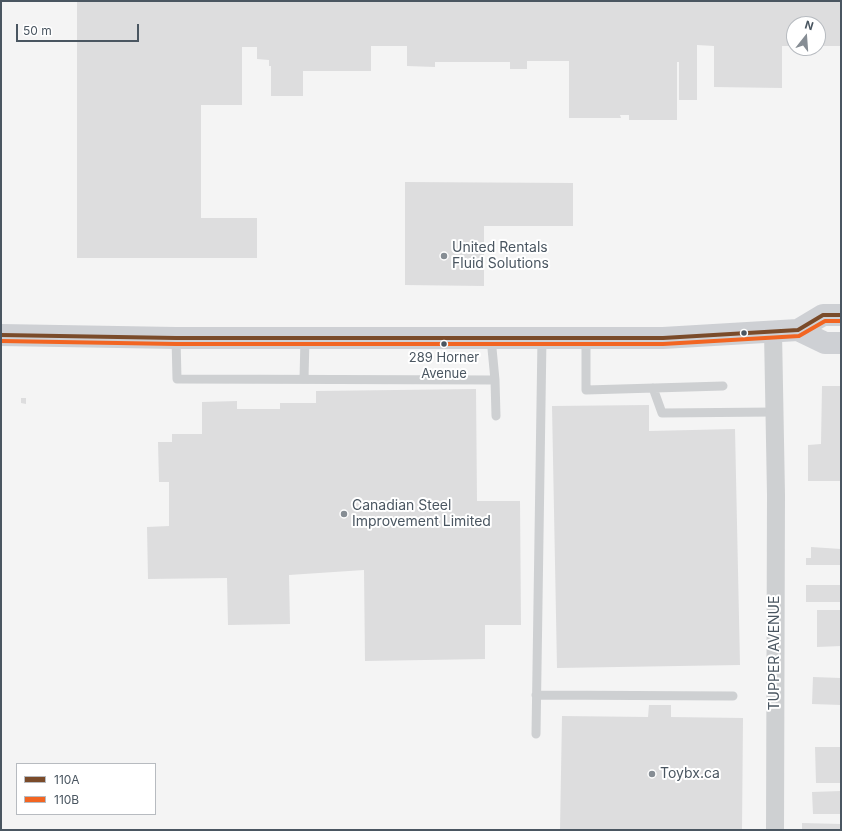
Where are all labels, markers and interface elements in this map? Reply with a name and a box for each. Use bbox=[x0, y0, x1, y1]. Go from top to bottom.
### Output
scale bar bbox=[18, 16, 141, 42]
north arrow bbox=[786, 16, 826, 56]
text: N bbox=[803, 18, 815, 33]
text: 50 m bbox=[23, 23, 52, 38]
place label: United Rentals Fluid Solutions bbox=[452, 240, 549, 272]
marker: United Rentals Fluid Solutions bbox=[439, 251, 449, 261]
unlabelled marker bbox=[739, 328, 749, 338]
marker: 289 Horner Avenue bbox=[439, 339, 449, 349]
place label: 289 Horner Avenue bbox=[409, 350, 479, 381]
place label: Canadian Steel Improvement Limited bbox=[352, 498, 491, 530]
marker: Canadian Steel Improvement Limited bbox=[339, 509, 349, 519]
street label: TUPPER AVENUE bbox=[767, 596, 783, 710]
legend bbox=[16, 763, 156, 815]
place label: Toybx.ca bbox=[660, 766, 720, 782]
marker: Toybx.ca bbox=[647, 769, 657, 779]
text: 110A bbox=[54, 772, 80, 787]
text: 110B bbox=[54, 792, 79, 807]

